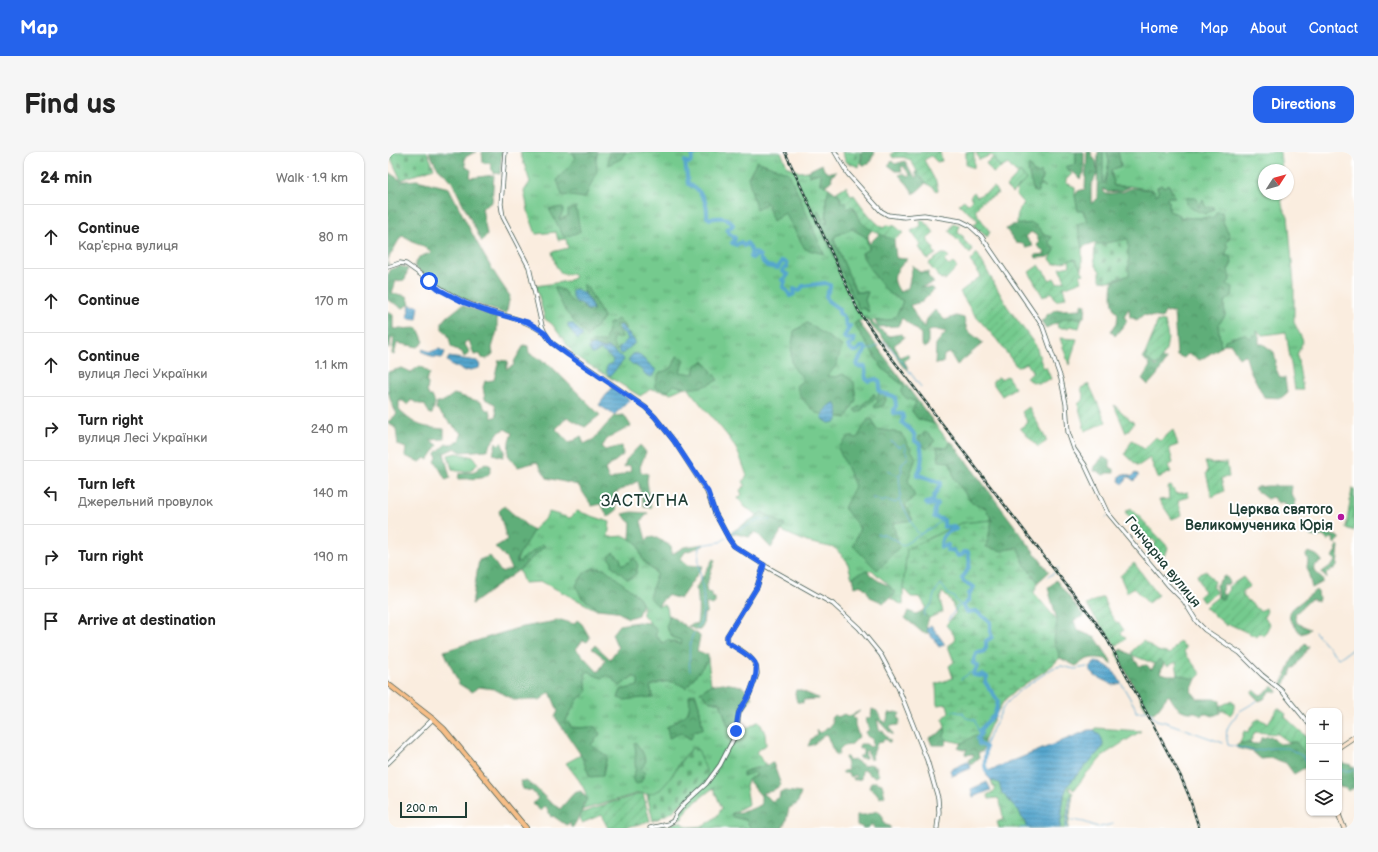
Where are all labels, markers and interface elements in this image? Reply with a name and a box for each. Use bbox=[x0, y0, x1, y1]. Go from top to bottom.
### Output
text: Map bbox=[20, 17, 58, 40]
text: Home bbox=[1140, 20, 1178, 37]
text: Map bbox=[1200, 20, 1228, 37]
text: About bbox=[1250, 20, 1287, 37]
text: Contact bbox=[1309, 20, 1358, 37]
button: Directions bbox=[1253, 86, 1354, 123]
text: Find us bbox=[24, 88, 116, 121]
north arrow bbox=[1258, 164, 1294, 200]
text: 24 min bbox=[40, 168, 92, 188]
text: Walk · 1.9 km bbox=[276, 170, 348, 186]
text: Continue bbox=[78, 219, 140, 238]
icon: ahead bbox=[40, 226, 62, 248]
text: 80 m bbox=[319, 229, 348, 245]
text: Карʼєрна вулиця bbox=[78, 238, 178, 254]
route start bbox=[420, 272, 438, 290]
icon: ahead bbox=[40, 290, 62, 312]
text: Continue bbox=[78, 291, 140, 310]
text: 170 m bbox=[315, 293, 348, 309]
text: Continue bbox=[78, 347, 140, 366]
icon: ahead bbox=[40, 354, 62, 376]
text: 1.1 km bbox=[315, 357, 348, 373]
text: вулиця Лесі Українки bbox=[78, 366, 207, 382]
text: Turn right bbox=[78, 411, 143, 430]
icon: right bbox=[40, 418, 62, 440]
text: 240 m bbox=[311, 421, 348, 437]
text: вулиця Лесі Українки bbox=[78, 430, 207, 446]
text: Turn left bbox=[78, 475, 135, 494]
icon: left bbox=[40, 482, 62, 504]
text: 140 m bbox=[313, 485, 348, 501]
district label: ЗАСТУГНА bbox=[601, 492, 689, 511]
text: Джерельний провулок bbox=[78, 494, 213, 510]
place label: Церква святого Великомученика Юрія bbox=[1185, 501, 1333, 534]
marker: Церква святого Великомученика Юрія bbox=[1336, 512, 1346, 522]
street label: Гончарна вулиця bbox=[1121, 513, 1205, 611]
icon: right bbox=[40, 546, 62, 568]
text: Turn right bbox=[78, 547, 143, 566]
text: 190 m bbox=[314, 549, 348, 565]
icon: arrive bbox=[40, 610, 62, 632]
text: Arrive at destination bbox=[78, 611, 216, 630]
map controls bbox=[1306, 708, 1342, 816]
button: + bbox=[1306, 708, 1342, 744]
route end bbox=[727, 722, 745, 740]
button: − bbox=[1306, 744, 1342, 780]
button: layers bbox=[1306, 780, 1342, 816]
scale bar bbox=[400, 800, 467, 819]
text: 200 m bbox=[406, 802, 438, 815]

